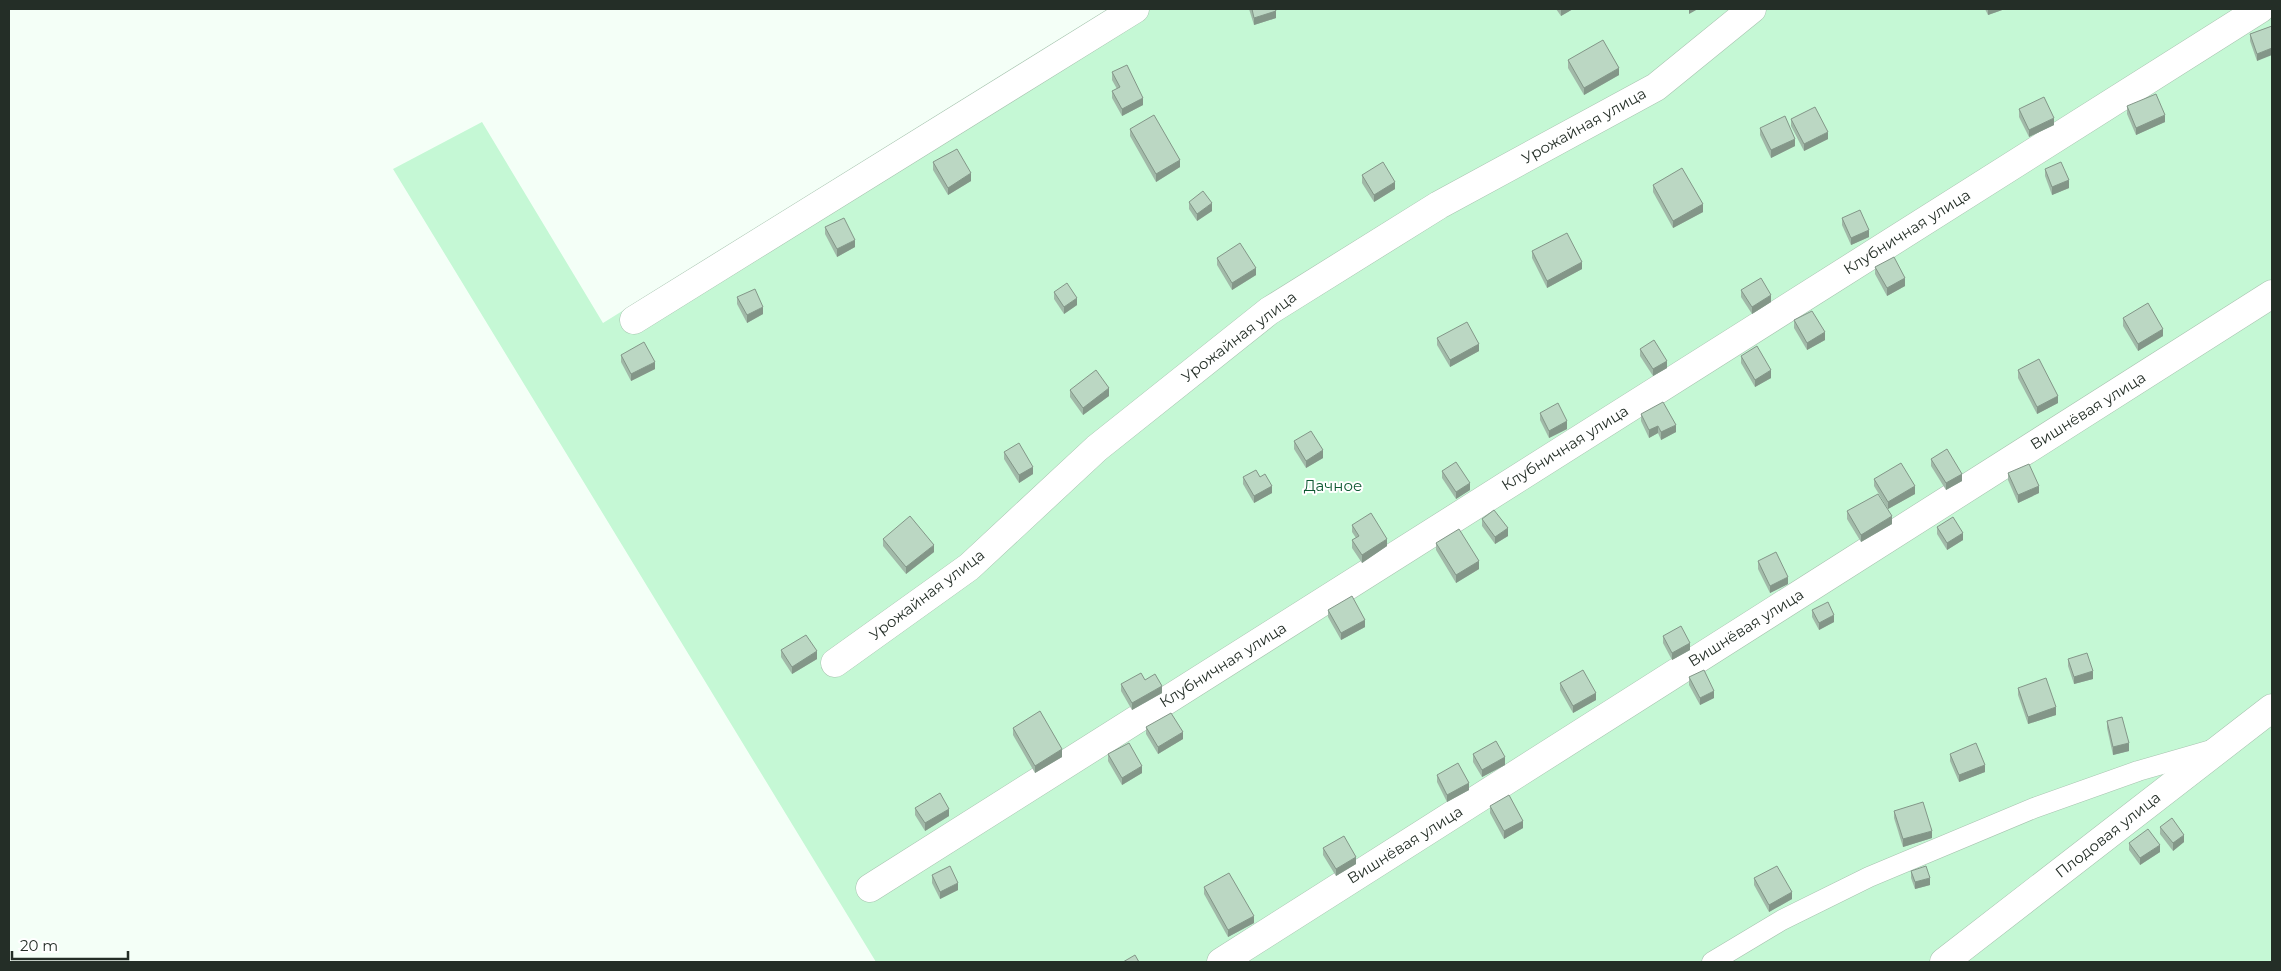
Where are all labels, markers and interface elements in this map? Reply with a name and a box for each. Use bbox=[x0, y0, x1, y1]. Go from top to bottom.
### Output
street label: Урожайная улица bbox=[1518, 83, 1649, 168]
street label: Клубничная улица bbox=[1840, 185, 1974, 278]
street label: Урожайная улица bbox=[1177, 287, 1300, 386]
street label: Вишнёвая улица bbox=[2026, 367, 2149, 454]
street label: Клубничная улица bbox=[1498, 401, 1632, 494]
park label: Дачное bbox=[1304, 476, 1362, 495]
street label: Урожайная улица bbox=[865, 545, 988, 644]
street label: Вишнёвая улица bbox=[1684, 584, 1807, 671]
street label: Клубничная улица bbox=[1156, 618, 1290, 711]
street label: Плодовая улица bbox=[2051, 788, 2164, 882]
street label: Вишнёвая улица bbox=[1343, 801, 1466, 888]
scale bar bbox=[12, 928, 129, 960]
text: 20 m bbox=[20, 936, 58, 955]

